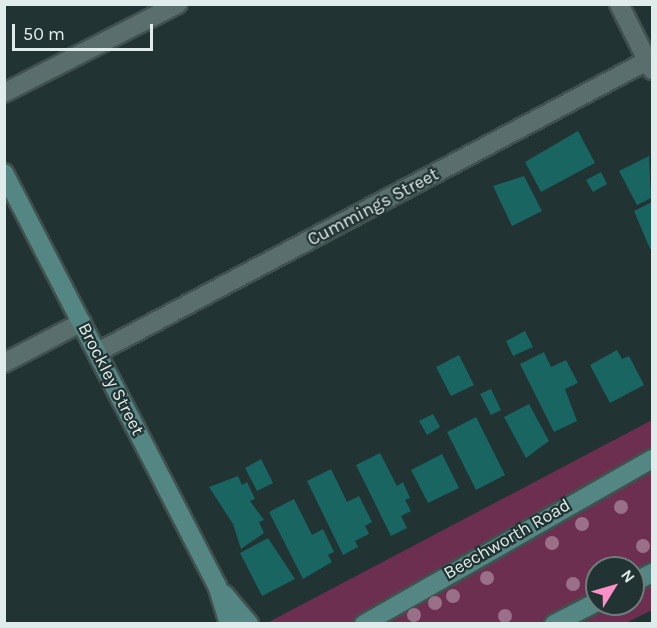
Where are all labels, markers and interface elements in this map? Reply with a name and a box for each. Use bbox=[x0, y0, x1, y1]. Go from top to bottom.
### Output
scale bar bbox=[15, 12, 156, 50]
text: 50 m bbox=[23, 23, 65, 45]
street label: Cummings Street bbox=[304, 163, 442, 251]
street label: Brockley Street bbox=[73, 319, 149, 439]
street label: Beechworth Road bbox=[440, 494, 574, 584]
north arrow bbox=[585, 556, 645, 616]
text: N bbox=[617, 566, 639, 586]

